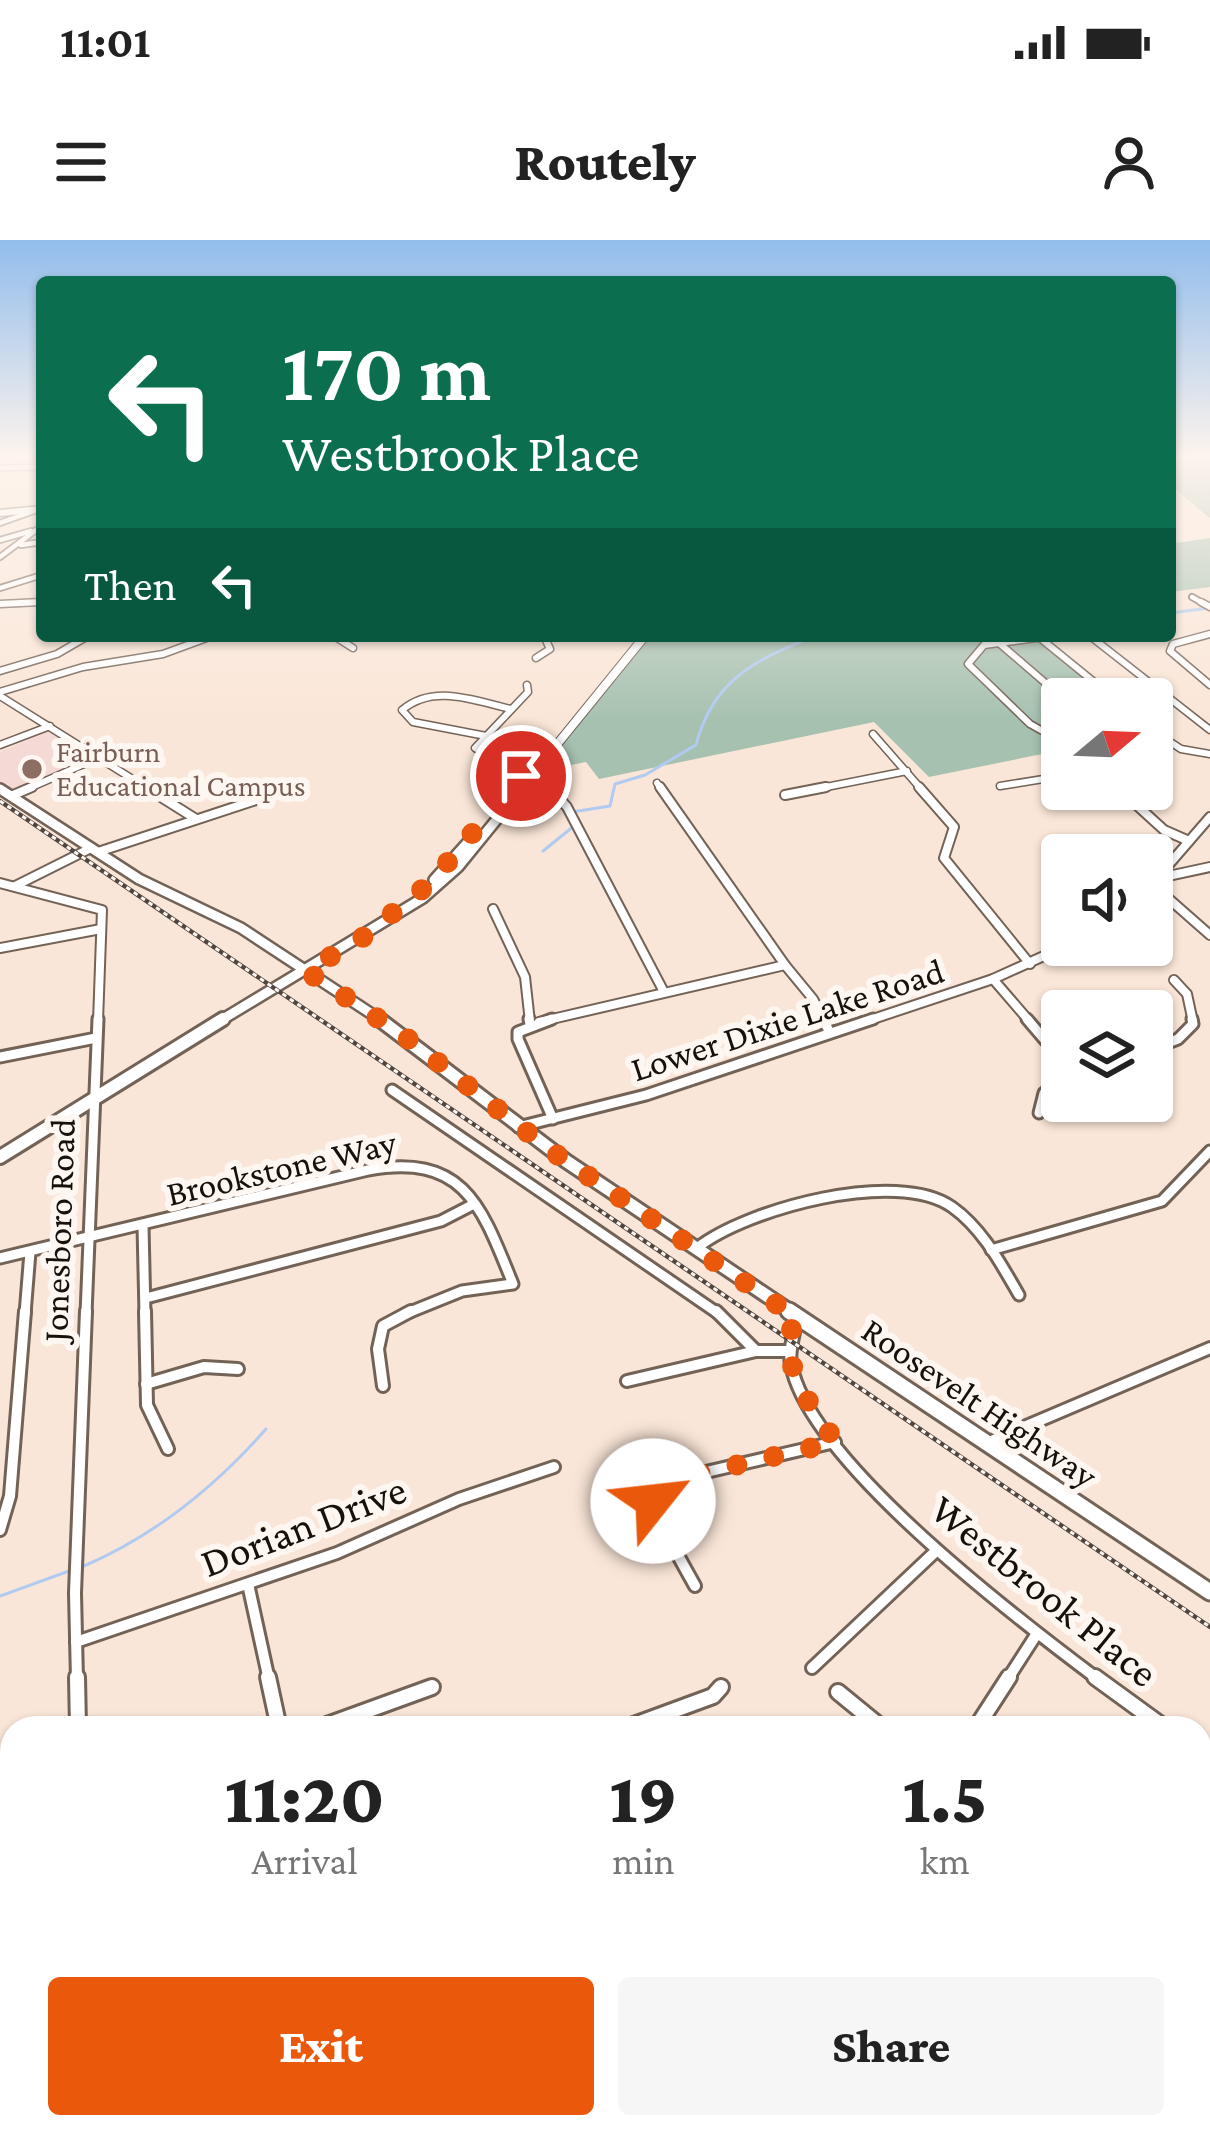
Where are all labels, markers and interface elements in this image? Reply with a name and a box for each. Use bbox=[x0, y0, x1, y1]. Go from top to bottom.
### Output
text: 11:01 bbox=[60, 17, 150, 67]
icon: menu bbox=[48, 129, 114, 195]
icon: person bbox=[1096, 129, 1162, 195]
text: Routely bbox=[514, 132, 696, 192]
icon: left bbox=[84, 324, 240, 480]
text: 170 m bbox=[282, 325, 491, 418]
text: Westbrook Place bbox=[282, 423, 640, 483]
icon: left bbox=[201, 552, 267, 618]
text: Then bbox=[84, 560, 177, 610]
north arrow bbox=[1041, 678, 1173, 810]
map controls bbox=[1041, 678, 1173, 1122]
pin bbox=[470, 725, 572, 827]
place label: Fairburn Educational Campus bbox=[56, 735, 305, 803]
icon: arrive bbox=[488, 743, 554, 809]
marker: Fairburn Educational Campus bbox=[19, 756, 45, 782]
button: sound bbox=[1041, 834, 1173, 966]
street label: Lower Dixie Lake Road bbox=[626, 950, 949, 1089]
button: layers bbox=[1041, 990, 1173, 1122]
street label: Jonesboro Road bbox=[35, 1118, 83, 1345]
street label: Brookstone Way bbox=[162, 1122, 400, 1214]
street label: Roosevelt Highway bbox=[855, 1310, 1105, 1496]
position arrow bbox=[590, 1438, 716, 1564]
street label: Dorian Drive bbox=[194, 1465, 412, 1586]
street label: Westbrook Place bbox=[922, 1485, 1168, 1696]
text: 11:20 bbox=[224, 1757, 385, 1837]
text: 19 bbox=[609, 1757, 678, 1837]
text: 1.5 bbox=[902, 1757, 988, 1837]
text: Arrival bbox=[252, 1839, 358, 1882]
text: min bbox=[612, 1839, 675, 1882]
text: km bbox=[920, 1839, 970, 1882]
button: Exit bbox=[48, 1977, 594, 2115]
button: Share bbox=[618, 1977, 1164, 2115]

